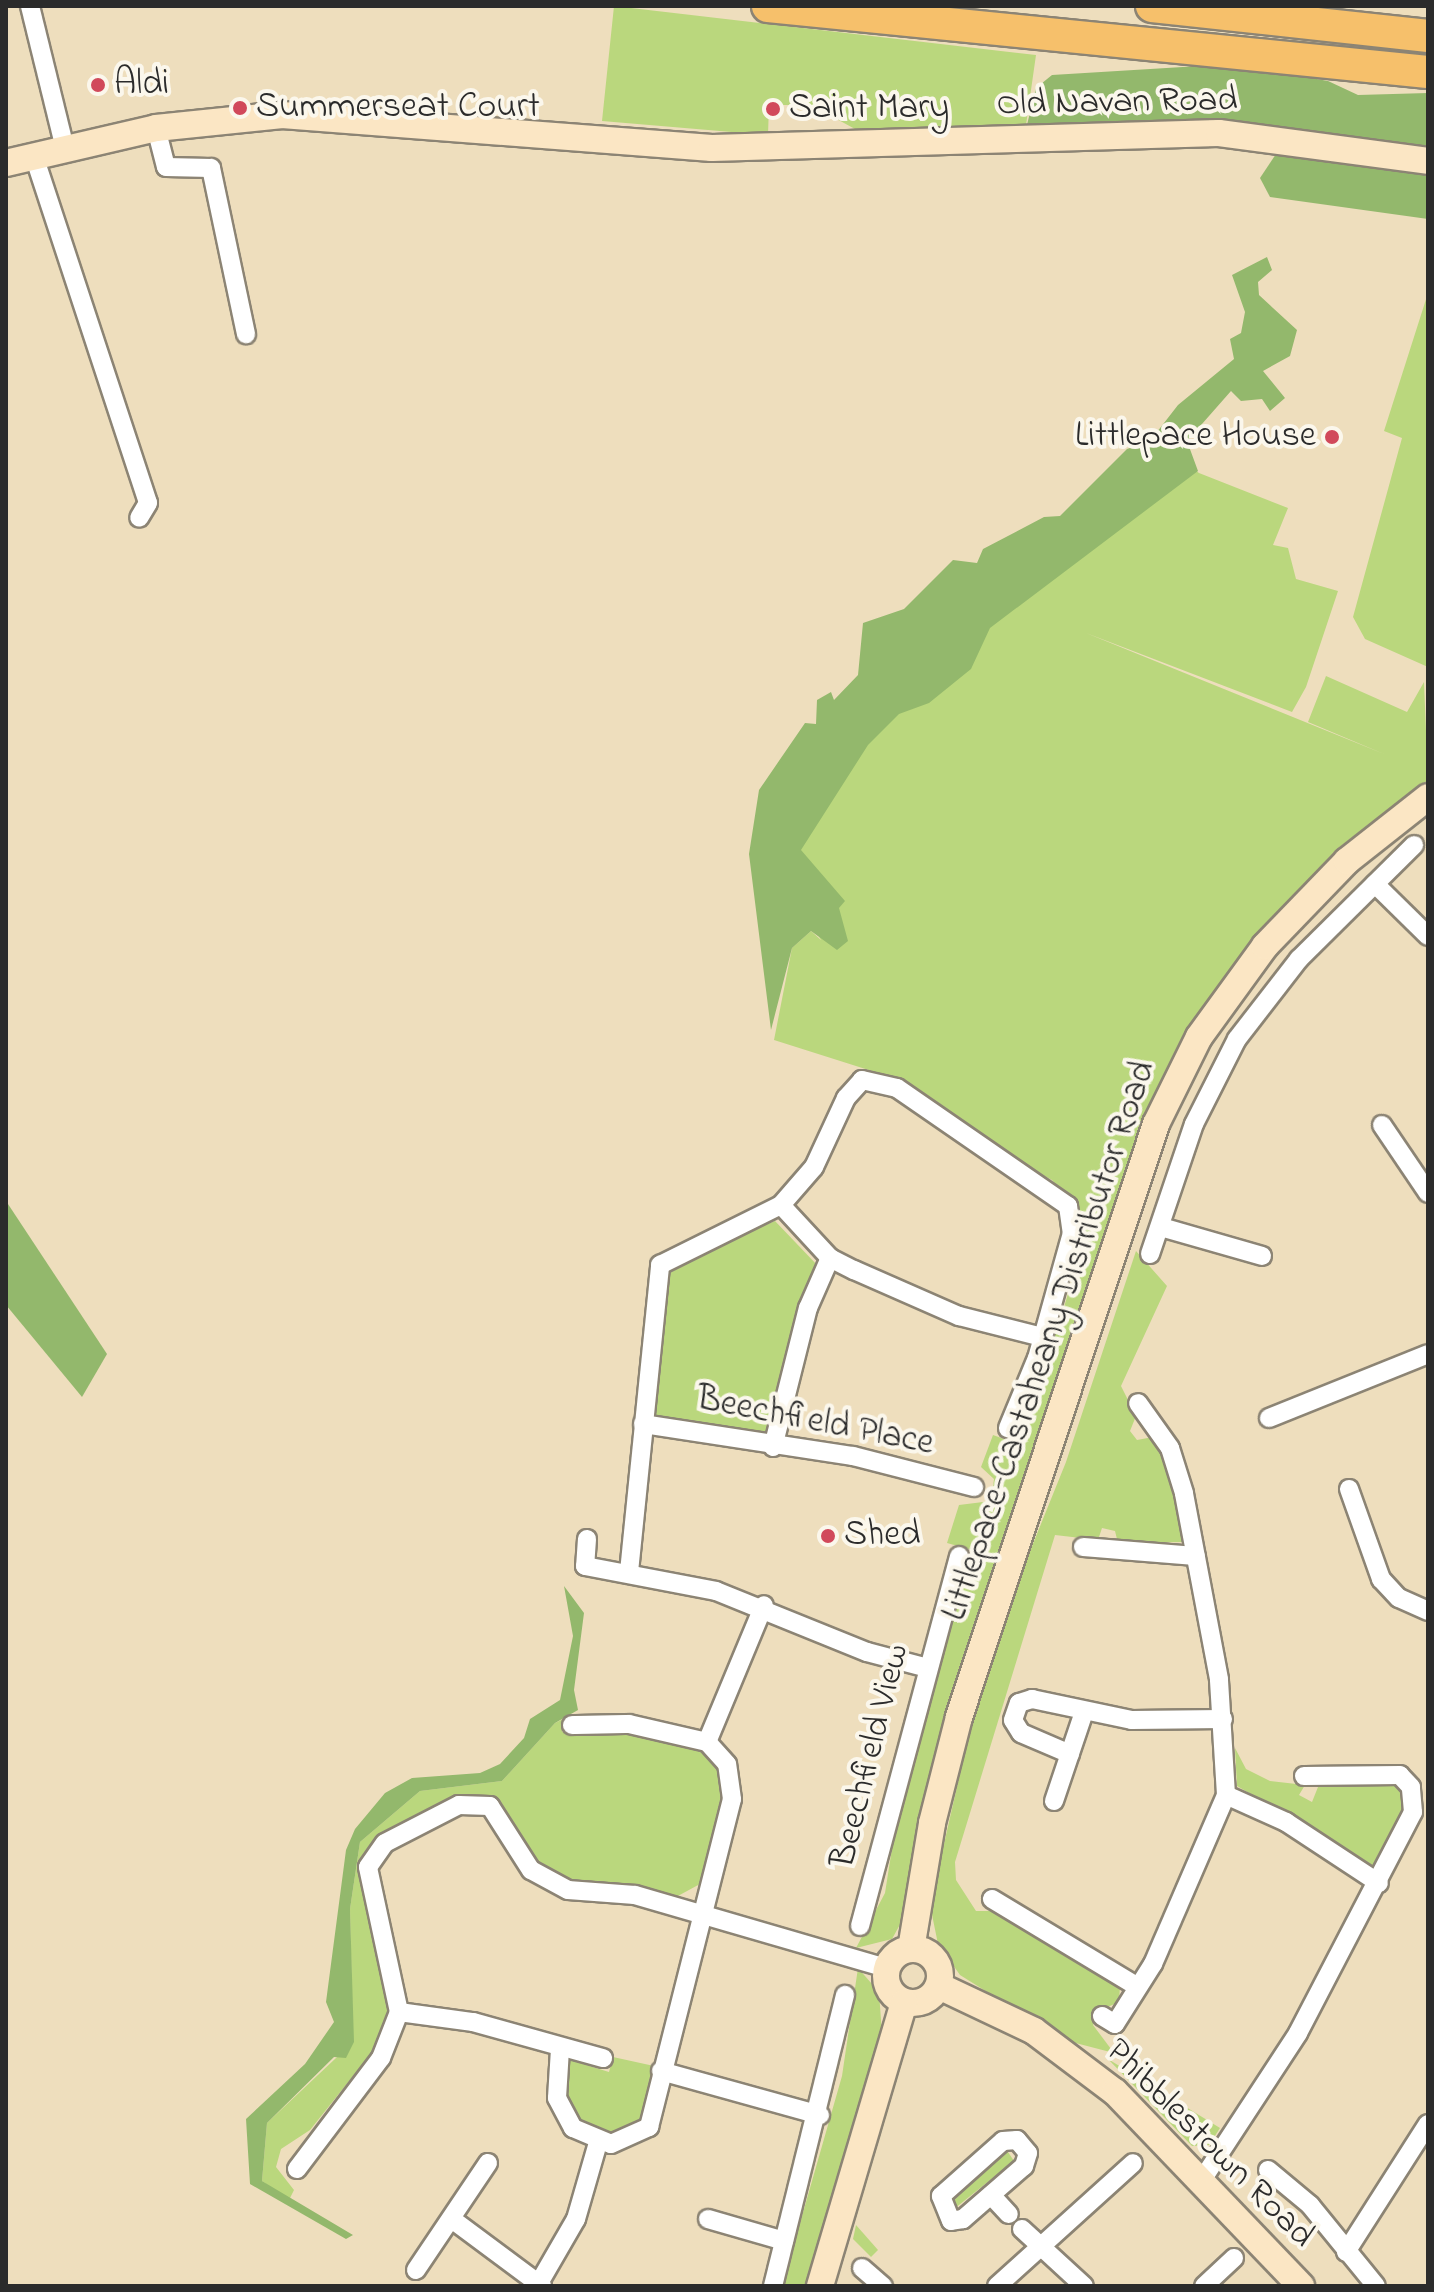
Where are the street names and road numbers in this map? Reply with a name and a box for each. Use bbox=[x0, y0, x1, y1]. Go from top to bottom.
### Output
street label: Old Navan Road bbox=[996, 79, 1238, 127]
street label: Littlepace-Castaheany Distributor Road bbox=[934, 1055, 1166, 1627]
street label: Beechfield Place bbox=[693, 1378, 937, 1466]
street label: Beechfield View bbox=[822, 1640, 920, 1872]
street label: Phibblestown Road bbox=[1095, 2030, 1323, 2258]

